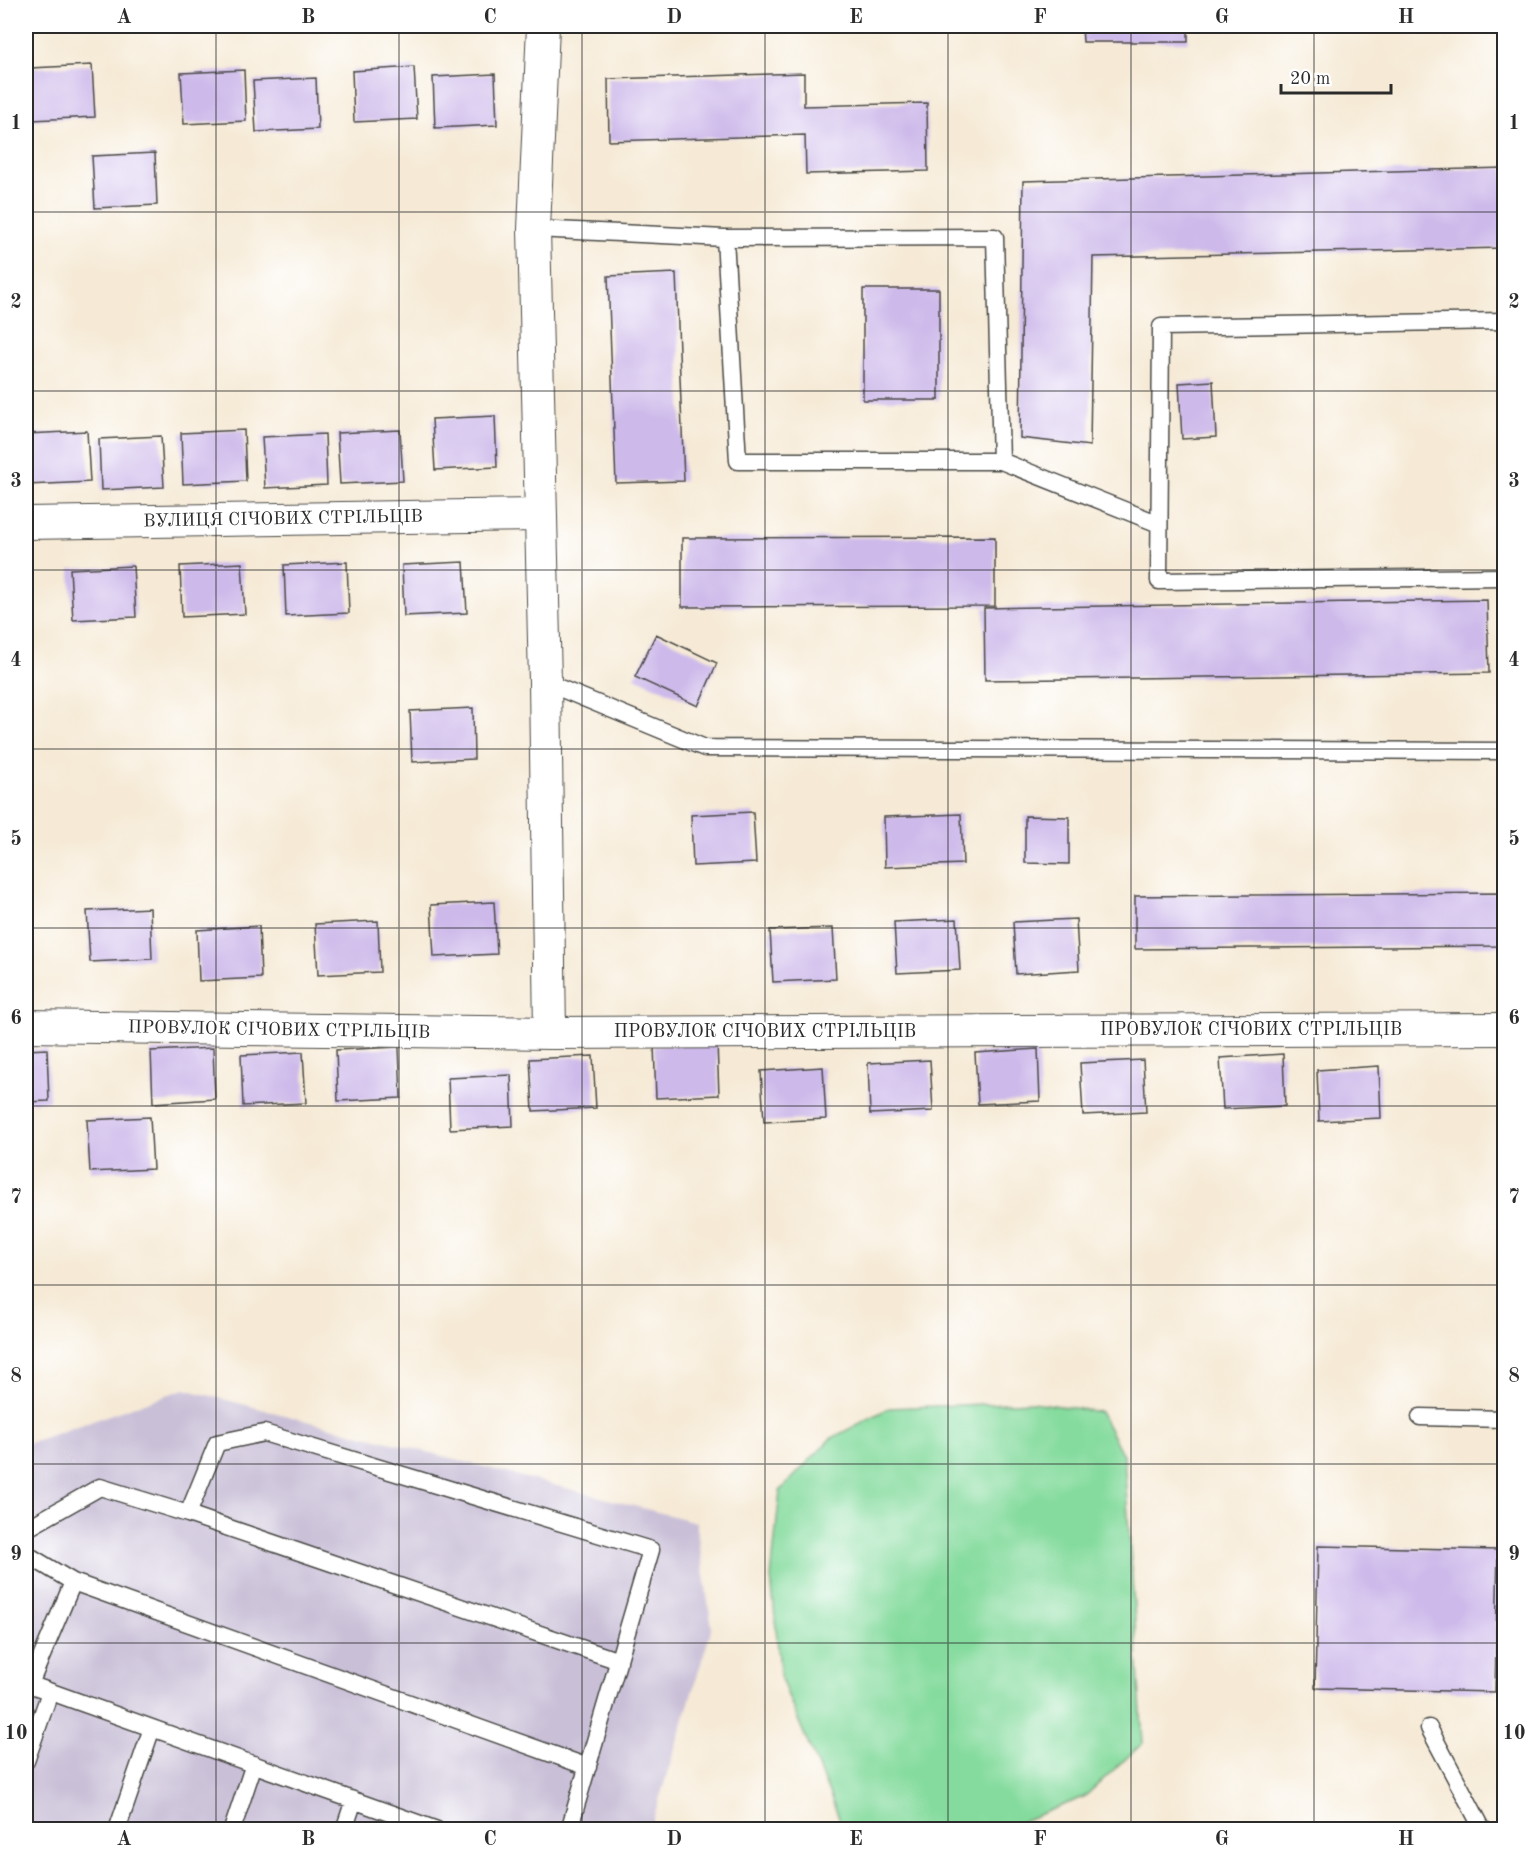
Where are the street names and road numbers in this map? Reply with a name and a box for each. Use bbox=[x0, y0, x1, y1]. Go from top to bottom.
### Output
street label: ВУЛИЦЯ СІЧОВИХ СТРІЛЬЦІВ bbox=[143, 508, 423, 530]
street label: ПРОВУЛОК СІЧОВИХ СТРІЛЬЦІВ bbox=[128, 1018, 430, 1042]
street label: ПРОВУЛОК СІЧОВИХ СТРІЛЬЦІВ bbox=[1100, 1021, 1402, 1039]
street label: ПРОВУЛОК СІЧОВИХ СТРІЛЬЦІВ bbox=[614, 1023, 916, 1041]

